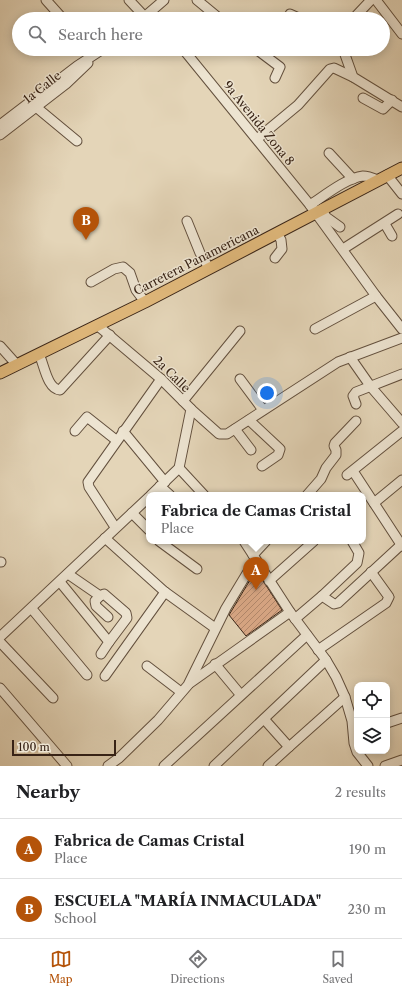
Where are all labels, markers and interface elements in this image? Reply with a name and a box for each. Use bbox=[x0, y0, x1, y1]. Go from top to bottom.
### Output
search box bbox=[12, 12, 390, 56]
icon: search bbox=[26, 23, 48, 45]
text: Search here bbox=[58, 25, 143, 44]
street label: 1a Calle bbox=[20, 67, 64, 106]
street label: 9a Avenida Zona 8 bbox=[220, 78, 298, 168]
pin: B bbox=[73, 207, 99, 240]
street label: Carretera Panamericana bbox=[131, 222, 262, 298]
street label: 2a Calle bbox=[150, 353, 194, 395]
your location bbox=[257, 383, 277, 403]
popup bbox=[146, 492, 366, 544]
text: Fabrica de Camas Cristal bbox=[161, 501, 351, 520]
text: Place bbox=[161, 520, 194, 536]
pin: A bbox=[243, 557, 269, 590]
map controls bbox=[354, 682, 390, 754]
button: locate bbox=[354, 682, 390, 718]
button: layers bbox=[354, 718, 390, 754]
scale bar bbox=[12, 738, 116, 757]
text: 100 m bbox=[18, 740, 50, 754]
text: Nearby bbox=[16, 782, 80, 802]
text: 2 results bbox=[335, 784, 386, 800]
text: Fabrica de Camas Cristal bbox=[54, 831, 245, 850]
text: A bbox=[24, 841, 34, 857]
text: 190 m bbox=[349, 841, 386, 857]
text: Place bbox=[54, 850, 87, 866]
text: ESCUELA "MARÍA INMACULADA" bbox=[54, 891, 321, 910]
text: B bbox=[24, 901, 34, 917]
text: 230 m bbox=[348, 901, 386, 917]
text: School bbox=[54, 910, 97, 926]
tab: Map bbox=[49, 948, 73, 986]
tab: Directions bbox=[170, 948, 225, 986]
tab: Saved bbox=[323, 948, 353, 986]

